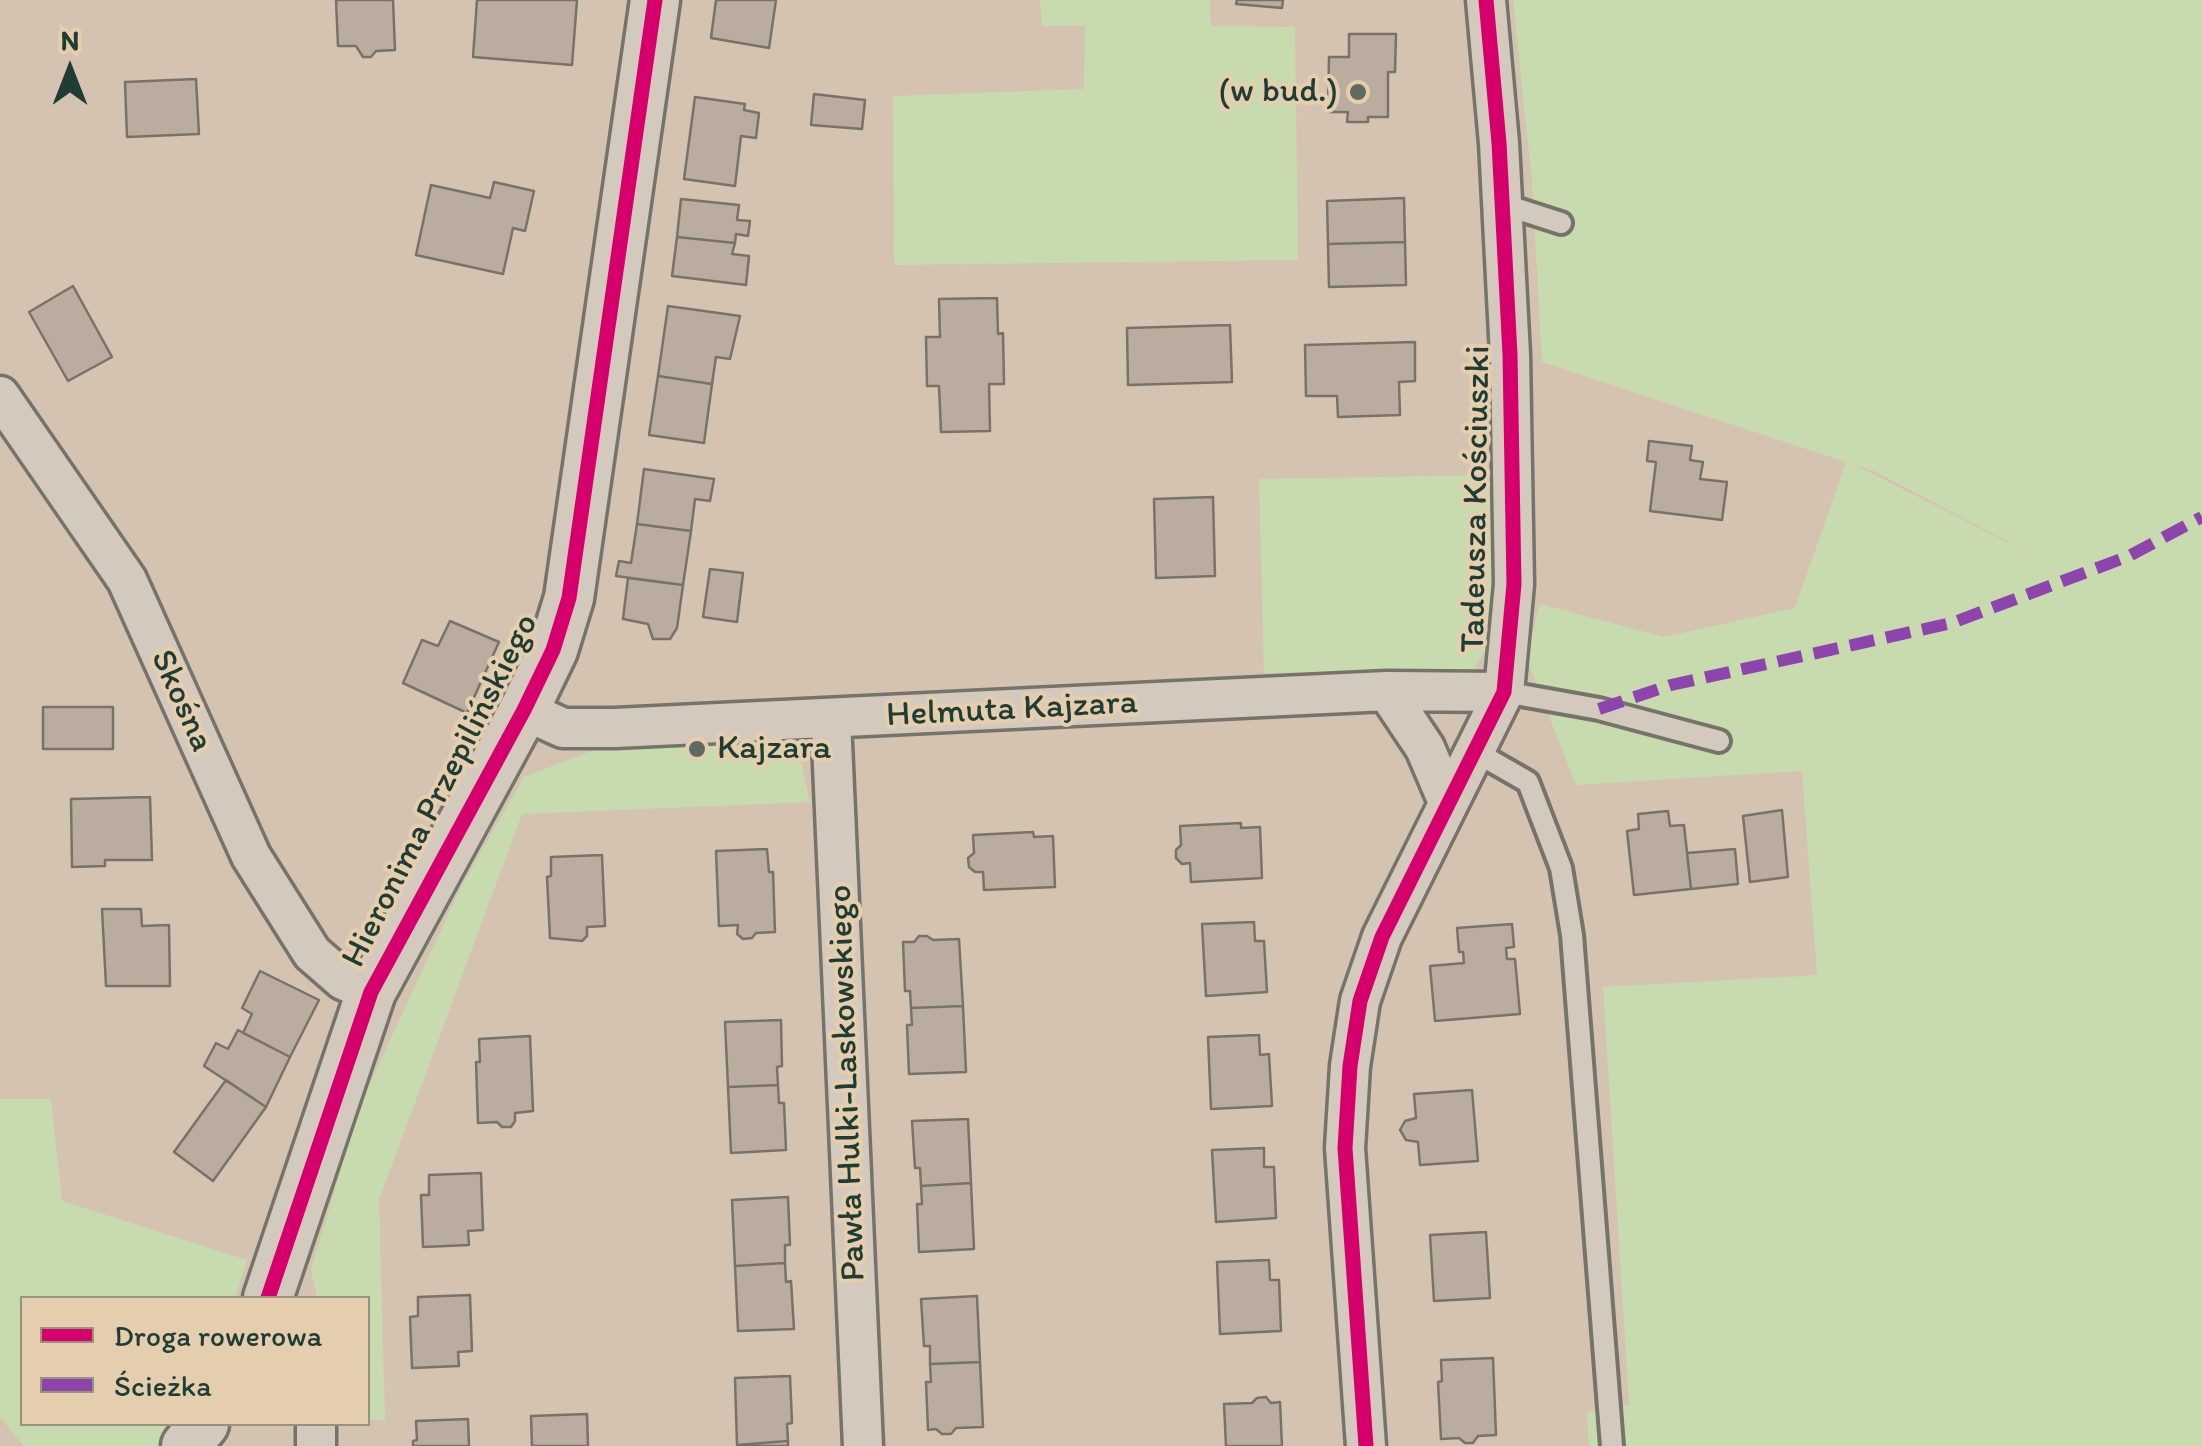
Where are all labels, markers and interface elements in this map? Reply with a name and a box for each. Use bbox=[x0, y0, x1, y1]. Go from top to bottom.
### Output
north arrow bbox=[20, 20, 120, 120]
text: N bbox=[61, 23, 79, 57]
place label: (w bud.) bbox=[1219, 71, 1338, 113]
marker: (w bud.) bbox=[1347, 81, 1369, 103]
street label: Tadeusza Kościuszki bbox=[1453, 345, 1501, 653]
street label: Hieronima Przepilińskiego bbox=[333, 607, 549, 975]
street label: Skośna bbox=[140, 644, 222, 758]
street label: Helmuta Kajzara bbox=[885, 682, 1139, 738]
place label: Kajzara bbox=[717, 728, 831, 770]
marker: Kajzara bbox=[686, 738, 708, 760]
street label: Pawła Hulki-Laskowskiego bbox=[820, 884, 876, 1282]
legend bbox=[20, 1296, 370, 1426]
text: Droga rowerowa bbox=[114, 1317, 322, 1354]
text: Ścieżka bbox=[114, 1367, 212, 1404]

